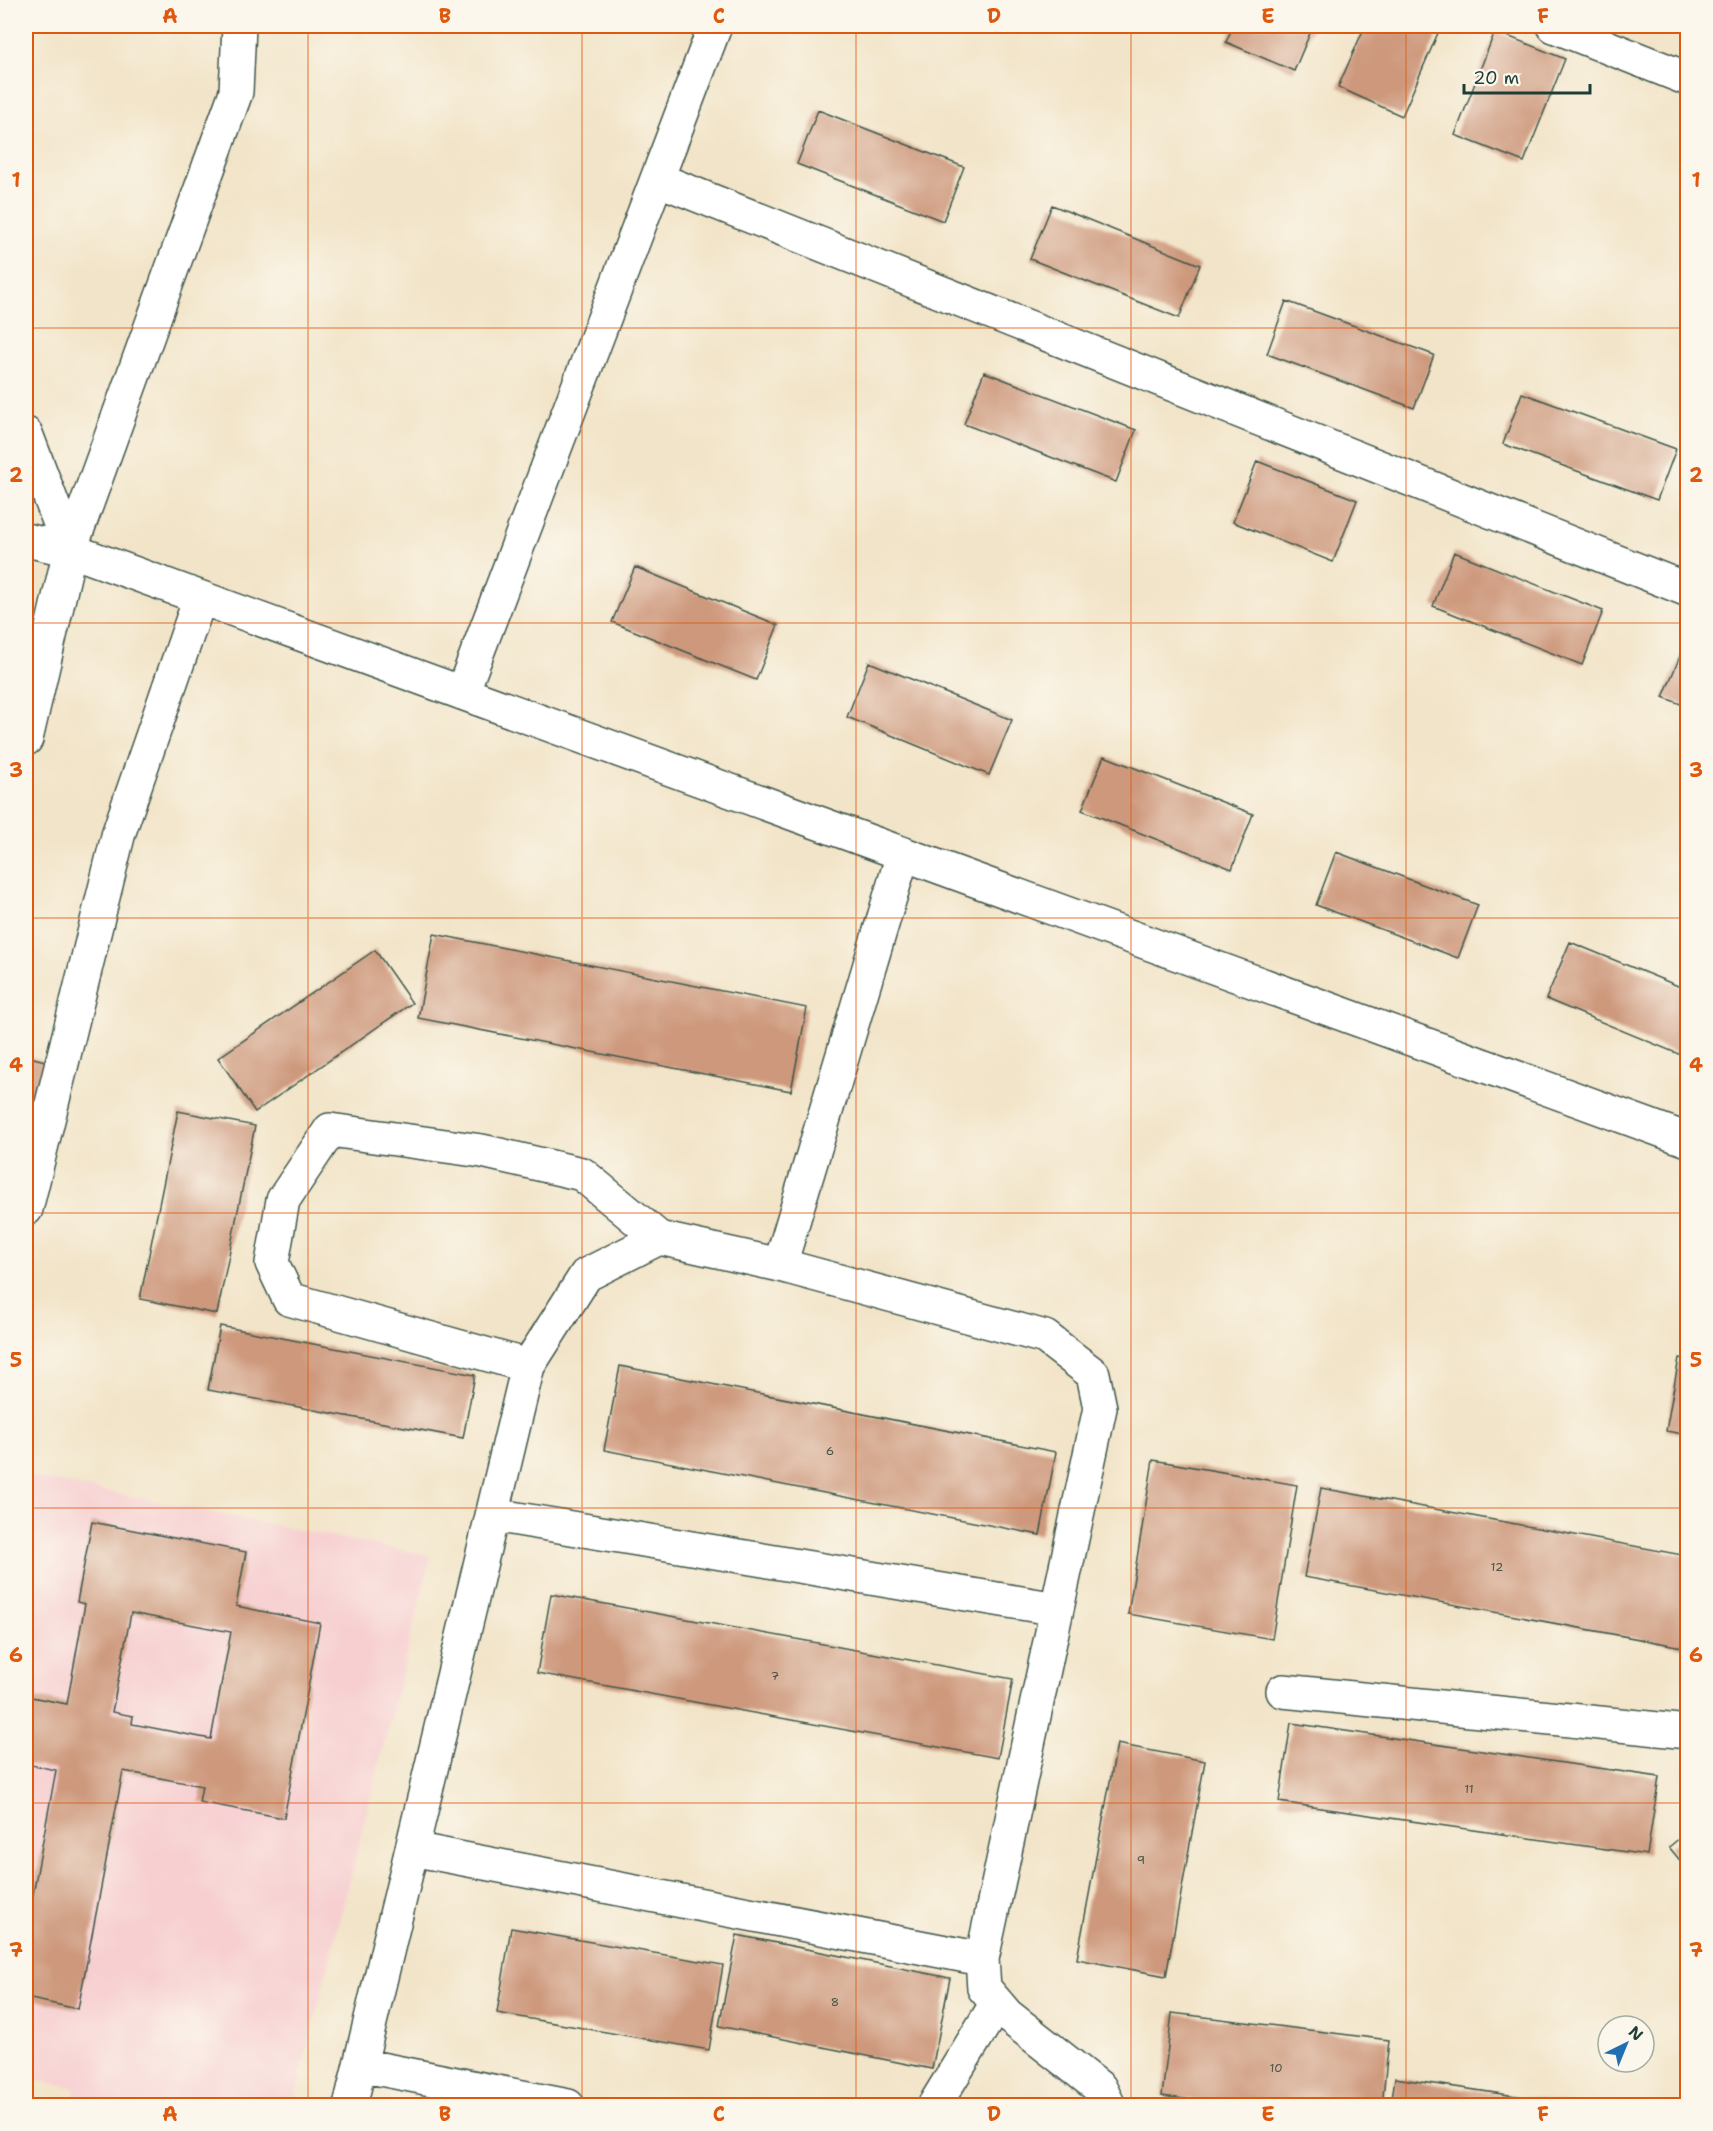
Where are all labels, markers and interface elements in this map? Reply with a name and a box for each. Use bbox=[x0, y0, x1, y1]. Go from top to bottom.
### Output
text: A bbox=[162, 3, 178, 29]
text: B bbox=[439, 3, 451, 29]
text: C bbox=[713, 3, 725, 29]
text: D bbox=[987, 3, 1001, 29]
text: E bbox=[1261, 3, 1275, 29]
text: F bbox=[1537, 3, 1549, 29]
scale bar bbox=[1464, 57, 1590, 95]
text: 20 m bbox=[1473, 66, 1519, 90]
text: 1 bbox=[11, 167, 21, 193]
text: 1 bbox=[1691, 167, 1701, 193]
text: 2 bbox=[9, 462, 23, 488]
text: 2 bbox=[1689, 462, 1703, 488]
text: 3 bbox=[9, 757, 23, 783]
text: 3 bbox=[1689, 757, 1703, 783]
text: 4 bbox=[9, 1052, 23, 1078]
text: 4 bbox=[1689, 1052, 1703, 1078]
text: 5 bbox=[10, 1347, 22, 1373]
text: 5 bbox=[1690, 1347, 1702, 1373]
house number: 6 bbox=[826, 1443, 834, 1459]
house number: 12 bbox=[1491, 1559, 1503, 1575]
text: 6 bbox=[9, 1642, 23, 1668]
text: 6 bbox=[1689, 1642, 1703, 1668]
house number: 7 bbox=[771, 1668, 779, 1684]
house number: 11 bbox=[1464, 1781, 1474, 1797]
house number: 9 bbox=[1137, 1852, 1145, 1868]
text: 7 bbox=[9, 1937, 23, 1963]
text: 7 bbox=[1689, 1937, 1703, 1963]
house number: 8 bbox=[831, 1994, 839, 2010]
north arrow bbox=[1596, 2014, 1656, 2074]
text: N bbox=[1624, 2021, 1648, 2045]
house number: 10 bbox=[1269, 2060, 1283, 2076]
text: A bbox=[162, 2101, 178, 2127]
text: B bbox=[439, 2101, 451, 2127]
text: C bbox=[713, 2101, 725, 2127]
text: D bbox=[987, 2101, 1001, 2127]
text: E bbox=[1261, 2101, 1275, 2127]
text: F bbox=[1537, 2101, 1549, 2127]

